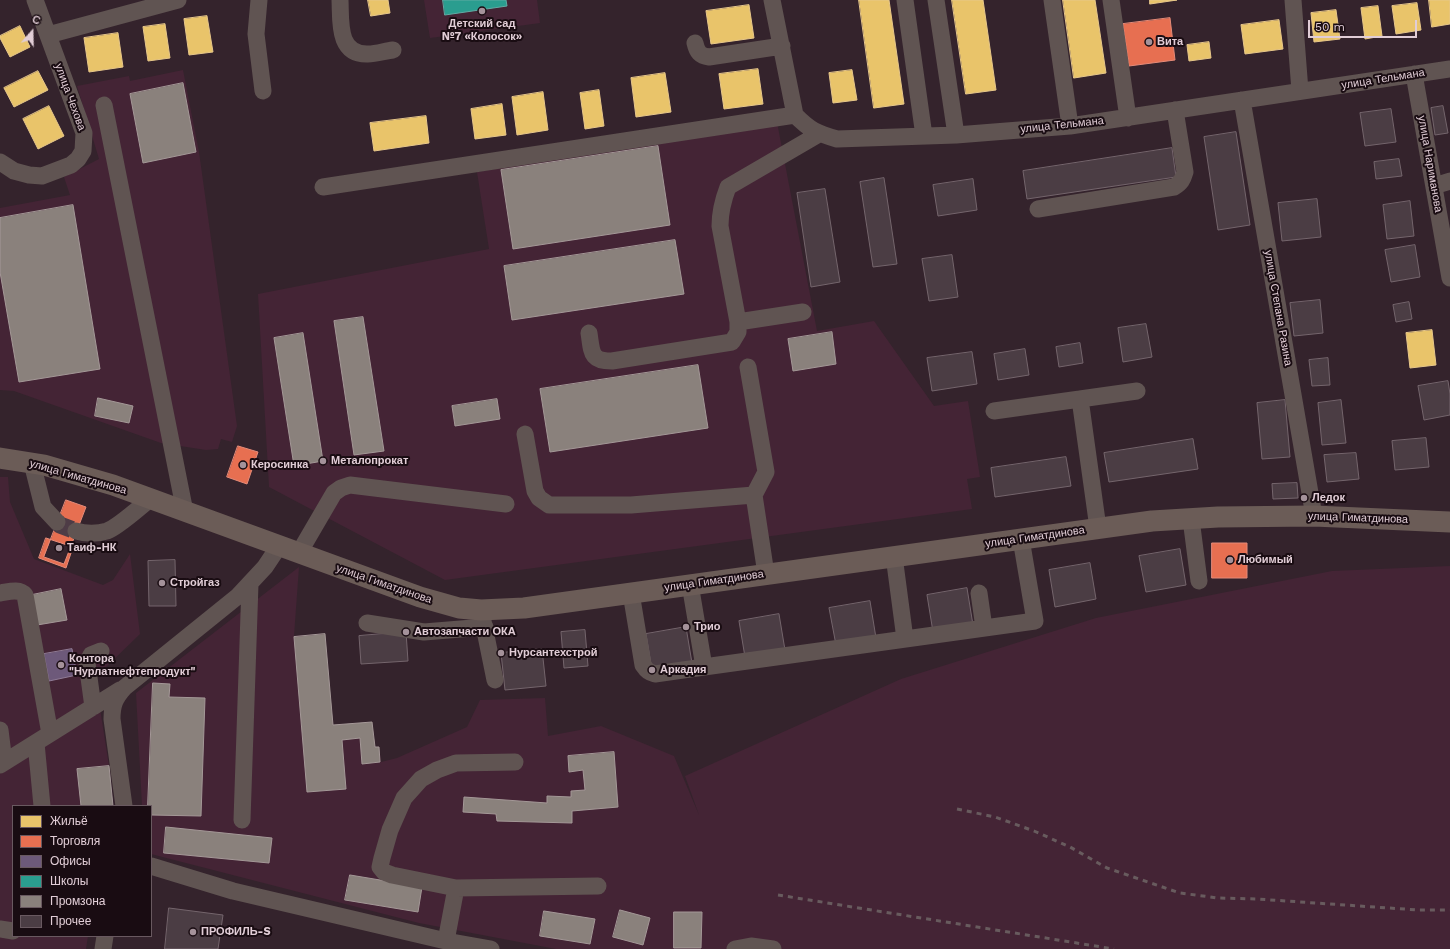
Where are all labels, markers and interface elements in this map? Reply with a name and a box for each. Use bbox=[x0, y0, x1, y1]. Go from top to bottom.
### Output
marker: Детский сад №7 «Колосок» bbox=[477, 6, 487, 16]
north arrow bbox=[12, 12, 52, 52]
scale bar bbox=[1310, 12, 1419, 38]
text: С bbox=[30, 13, 42, 28]
place label: Детский сад №7 «Колосок» bbox=[442, 17, 522, 43]
text: 50 m bbox=[1315, 20, 1345, 34]
place label: Вита bbox=[1157, 35, 1183, 49]
marker: Вита bbox=[1144, 37, 1154, 47]
street label: улица Чехова bbox=[52, 62, 88, 132]
street label: улица Тельмана bbox=[1341, 66, 1425, 92]
street label: улица Тельмана bbox=[1020, 114, 1104, 136]
street label: улица Нариманова bbox=[1415, 115, 1445, 213]
street label: улица Степана Разина bbox=[1261, 249, 1295, 367]
place label: Металопрокат bbox=[331, 454, 408, 468]
marker: Металопрокат bbox=[318, 456, 328, 466]
street label: улица Гиматдинова bbox=[28, 457, 128, 497]
place label: Керосинка bbox=[251, 458, 308, 472]
marker: Керосинка bbox=[238, 460, 248, 470]
place label: Ледок bbox=[1312, 491, 1345, 505]
marker: Ледок bbox=[1299, 493, 1309, 503]
street label: улица Гиматдинова bbox=[1308, 510, 1408, 526]
street label: улица Гиматдинова bbox=[984, 523, 1086, 551]
place label: Таиф-НК bbox=[67, 541, 116, 555]
marker: Таиф-НК bbox=[54, 543, 64, 553]
place label: Любимый bbox=[1238, 553, 1293, 567]
marker: Любимый bbox=[1225, 555, 1235, 565]
street label: улица Гиматдинова bbox=[334, 561, 434, 607]
street label: улица Гиматдинова bbox=[663, 567, 765, 595]
place label: Стройгаз bbox=[170, 576, 220, 590]
marker: Стройгаз bbox=[157, 578, 167, 588]
place label: Трио bbox=[694, 620, 721, 634]
marker: Трио bbox=[681, 622, 691, 632]
place label: Автозапчасти ОКА bbox=[414, 625, 516, 639]
marker: Автозапчасти ОКА bbox=[401, 627, 411, 637]
place label: Нурсантехстрой bbox=[509, 646, 598, 660]
marker: Нурсантехстрой bbox=[496, 648, 506, 658]
place label: Контора "Нурлатнефтепродукт" bbox=[69, 652, 195, 678]
marker: Контора "Нурлатнефтепродукт" bbox=[56, 660, 66, 670]
place label: Аркадия bbox=[660, 663, 706, 677]
marker: Аркадия bbox=[647, 665, 657, 675]
legend bbox=[12, 805, 152, 937]
text: Жильё bbox=[50, 814, 88, 828]
text: Торговля bbox=[50, 834, 100, 848]
text: Офисы bbox=[50, 854, 91, 868]
text: Школы bbox=[50, 874, 88, 888]
text: Промзона bbox=[50, 894, 105, 908]
text: Прочее bbox=[50, 914, 91, 928]
place label: ПРОФИЛЬ-S bbox=[201, 925, 270, 939]
marker: ПРОФИЛЬ-S bbox=[188, 927, 198, 937]

